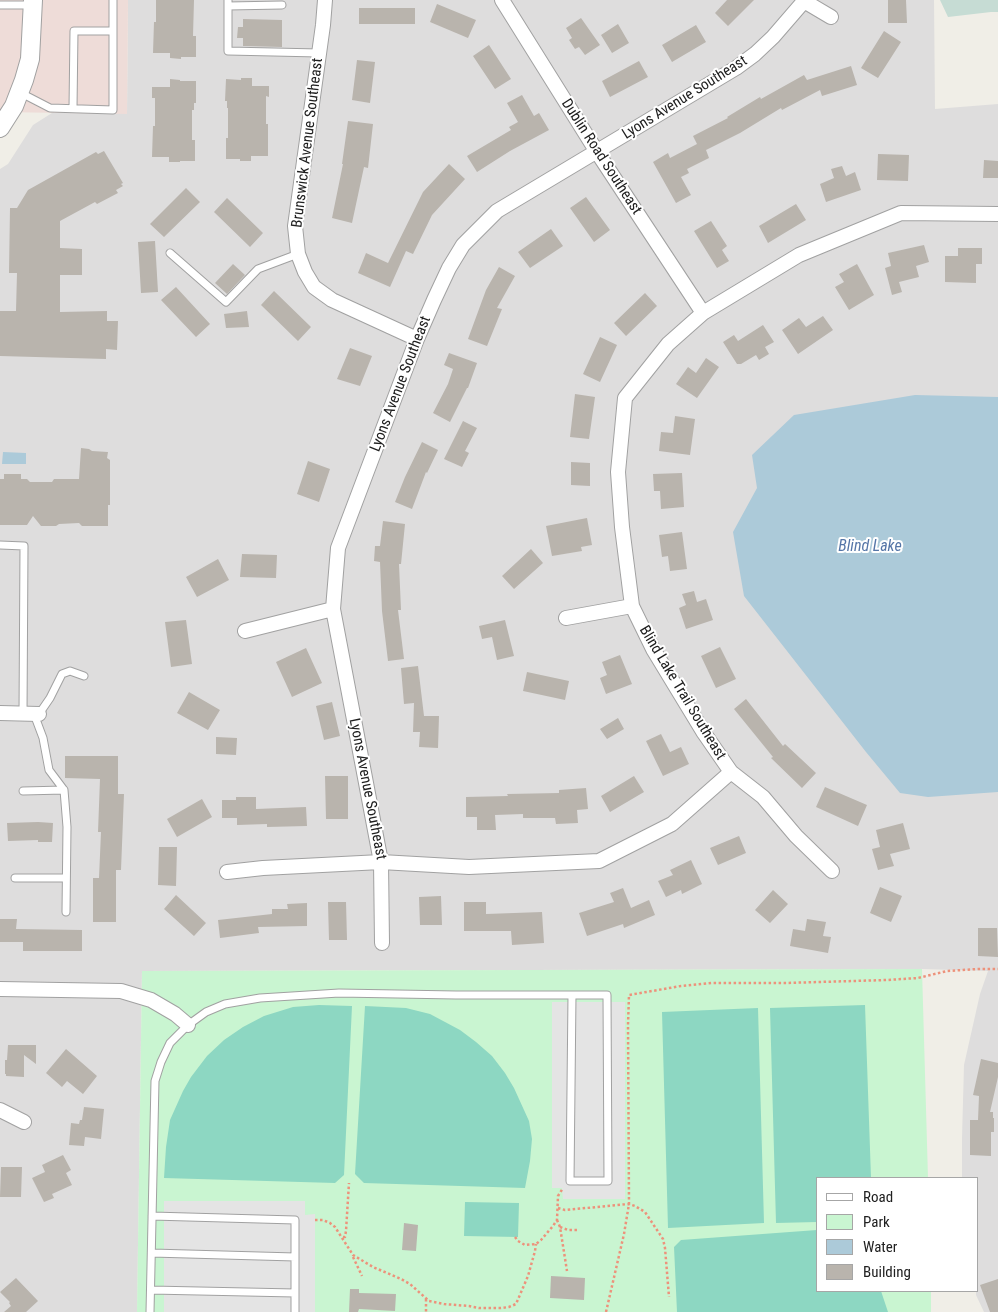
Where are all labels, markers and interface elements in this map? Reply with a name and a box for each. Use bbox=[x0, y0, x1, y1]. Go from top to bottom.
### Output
street label: Lyons Avenue Southeast bbox=[619, 52, 751, 144]
street label: Brunswick Avenue Southeast bbox=[289, 57, 327, 229]
street label: Dublin Road Southeast bbox=[557, 96, 645, 218]
street label: Lyons Avenue Southeast bbox=[367, 314, 435, 454]
water label: Blind Lake bbox=[838, 537, 902, 557]
street label: Blind Lake Trail Southeast bbox=[635, 623, 729, 763]
street label: Lyons Avenue Southeast bbox=[344, 717, 390, 861]
legend bbox=[816, 1177, 978, 1292]
text: Road bbox=[863, 1188, 893, 1206]
text: Park bbox=[863, 1213, 890, 1231]
text: Water bbox=[863, 1238, 897, 1256]
text: Building bbox=[863, 1263, 911, 1281]

